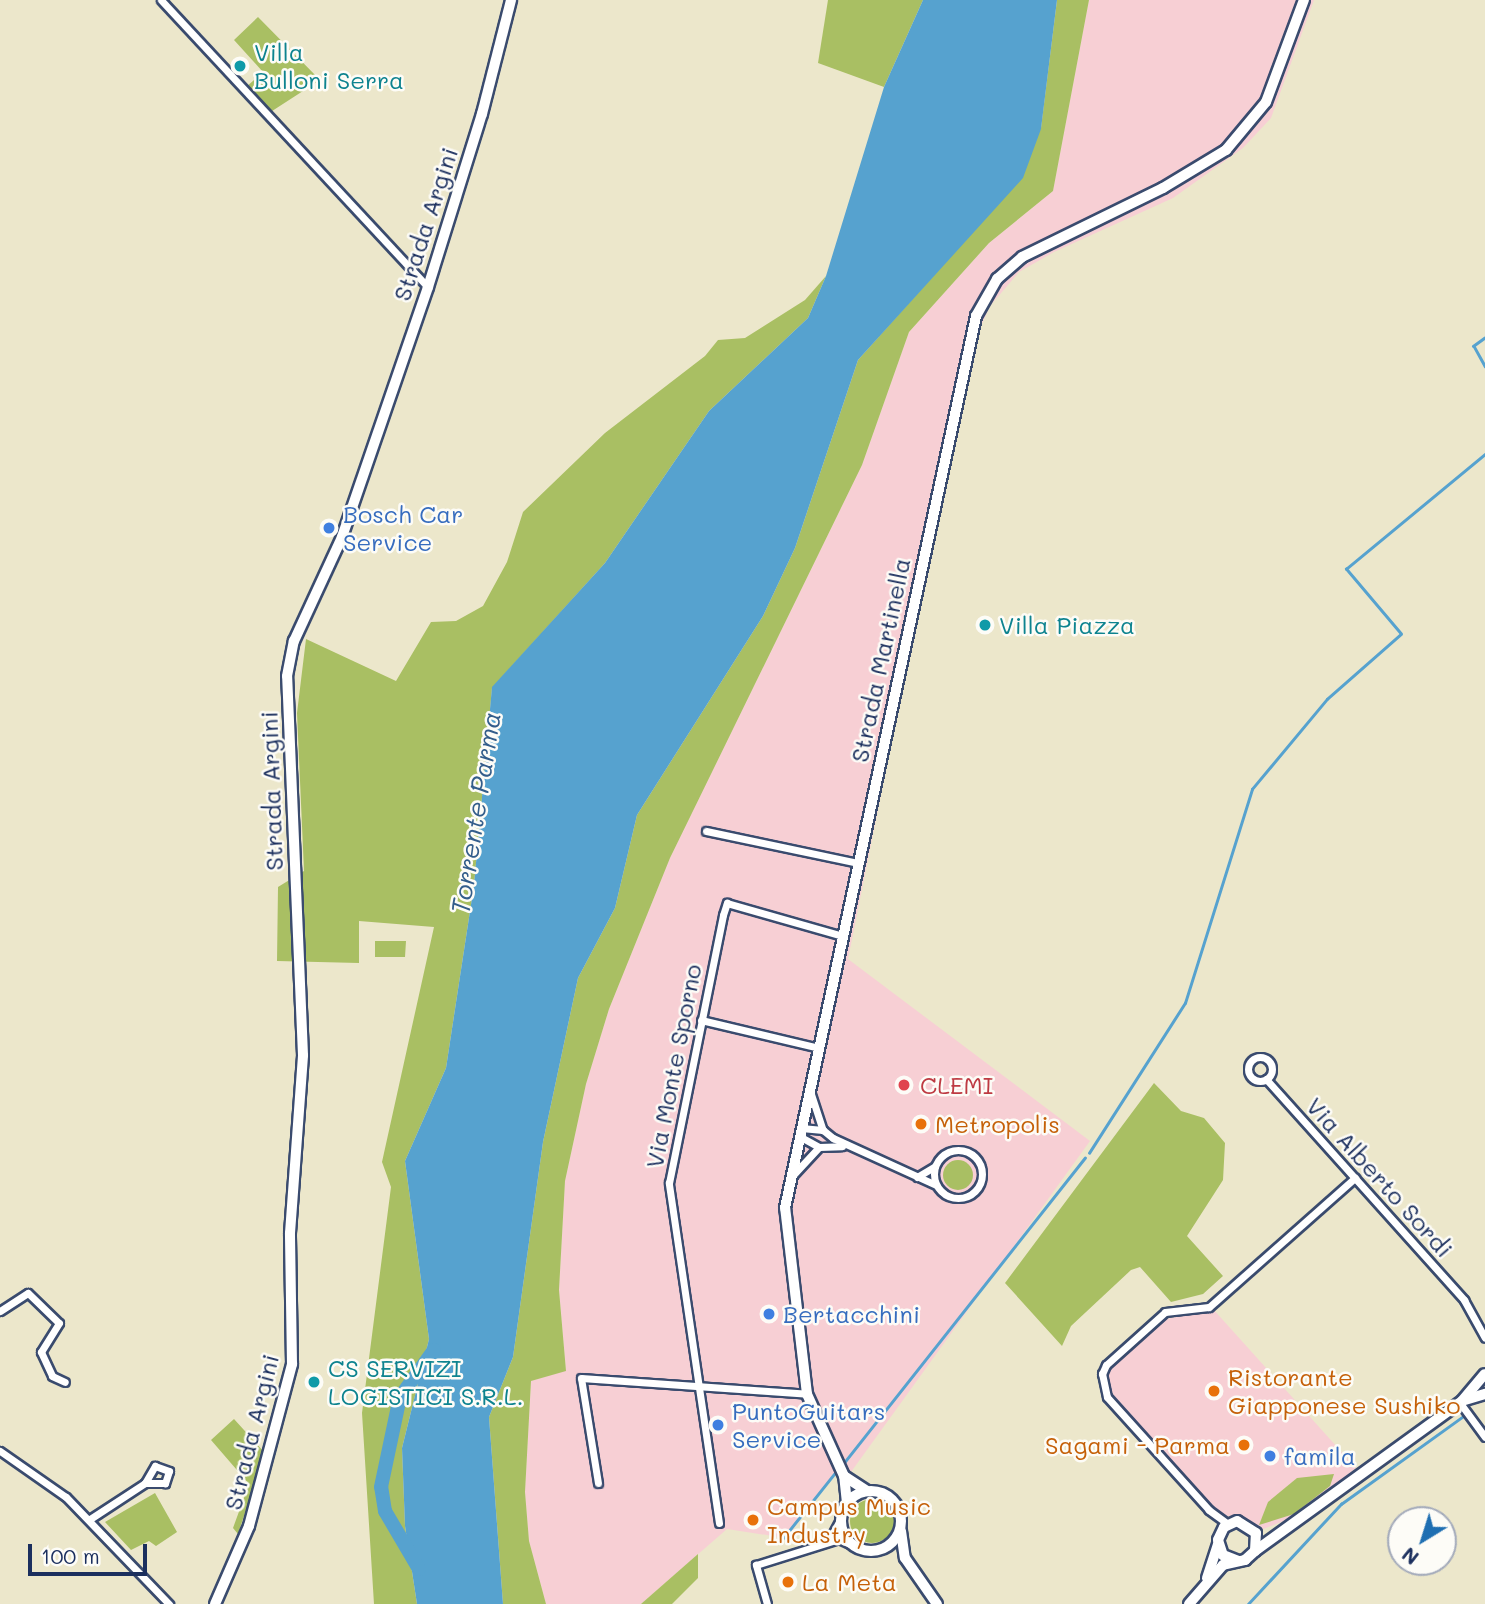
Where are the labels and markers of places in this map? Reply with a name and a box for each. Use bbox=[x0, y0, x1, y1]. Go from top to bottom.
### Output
place label: Villa Bulloni Serra bbox=[254, 38, 404, 94]
marker: Villa Bulloni Serra bbox=[232, 58, 248, 74]
place label: Bosch Car Service bbox=[343, 500, 463, 556]
marker: Bosch Car Service bbox=[321, 520, 337, 536]
place label: Villa Piazza bbox=[999, 611, 1135, 639]
marker: Villa Piazza bbox=[977, 617, 993, 633]
place label: CLEMI bbox=[920, 1071, 993, 1099]
marker: CLEMI bbox=[894, 1075, 914, 1095]
place label: Metropolis bbox=[935, 1110, 1060, 1138]
marker: Metropolis bbox=[913, 1116, 929, 1132]
place label: Bertacchini bbox=[783, 1300, 920, 1328]
marker: Bertacchini bbox=[761, 1306, 777, 1322]
place label: CS SERVIZI LOGISTICI S.R.L. bbox=[328, 1354, 523, 1410]
place label: Ristorante Giapponese Sushiko bbox=[1228, 1363, 1460, 1419]
marker: CS SERVIZI LOGISTICI S.R.L. bbox=[306, 1374, 322, 1390]
marker: Ristorante Giapponese Sushiko bbox=[1206, 1383, 1222, 1399]
place label: PuntoGuitars Service bbox=[732, 1397, 885, 1453]
marker: PuntoGuitars Service bbox=[710, 1417, 726, 1433]
place label: Sagami - Parma bbox=[1045, 1431, 1230, 1459]
marker: Sagami - Parma bbox=[1236, 1437, 1252, 1453]
place label: famila bbox=[1284, 1442, 1356, 1470]
marker: famila bbox=[1262, 1448, 1278, 1464]
place label: Campus Music Industry bbox=[767, 1492, 931, 1548]
marker: Campus Music Industry bbox=[745, 1512, 761, 1528]
place label: La Meta bbox=[802, 1568, 897, 1596]
marker: La Meta bbox=[780, 1574, 796, 1590]

